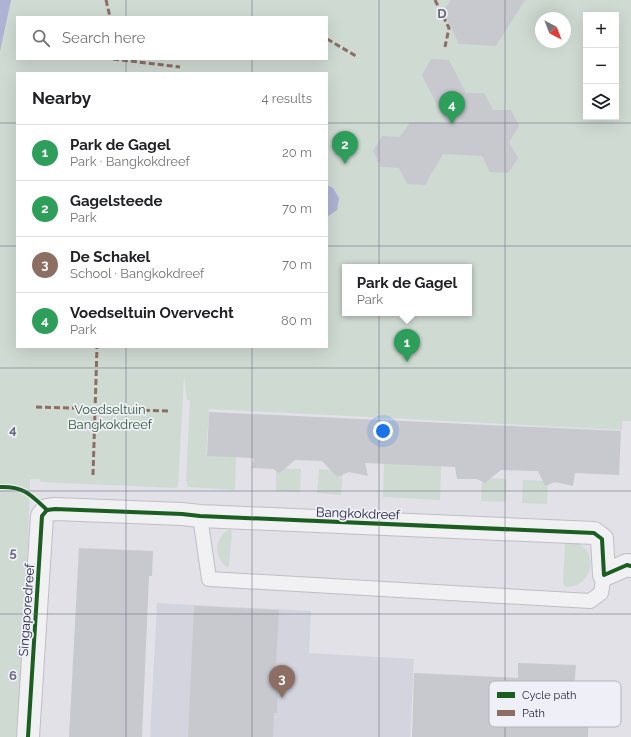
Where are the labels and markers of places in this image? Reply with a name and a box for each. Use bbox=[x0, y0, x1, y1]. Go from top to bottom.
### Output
pin: 4 bbox=[439, 91, 465, 124]
pin: 2 bbox=[332, 131, 358, 164]
pin: 1 bbox=[394, 329, 420, 362]
pin: 3 bbox=[269, 665, 295, 698]

